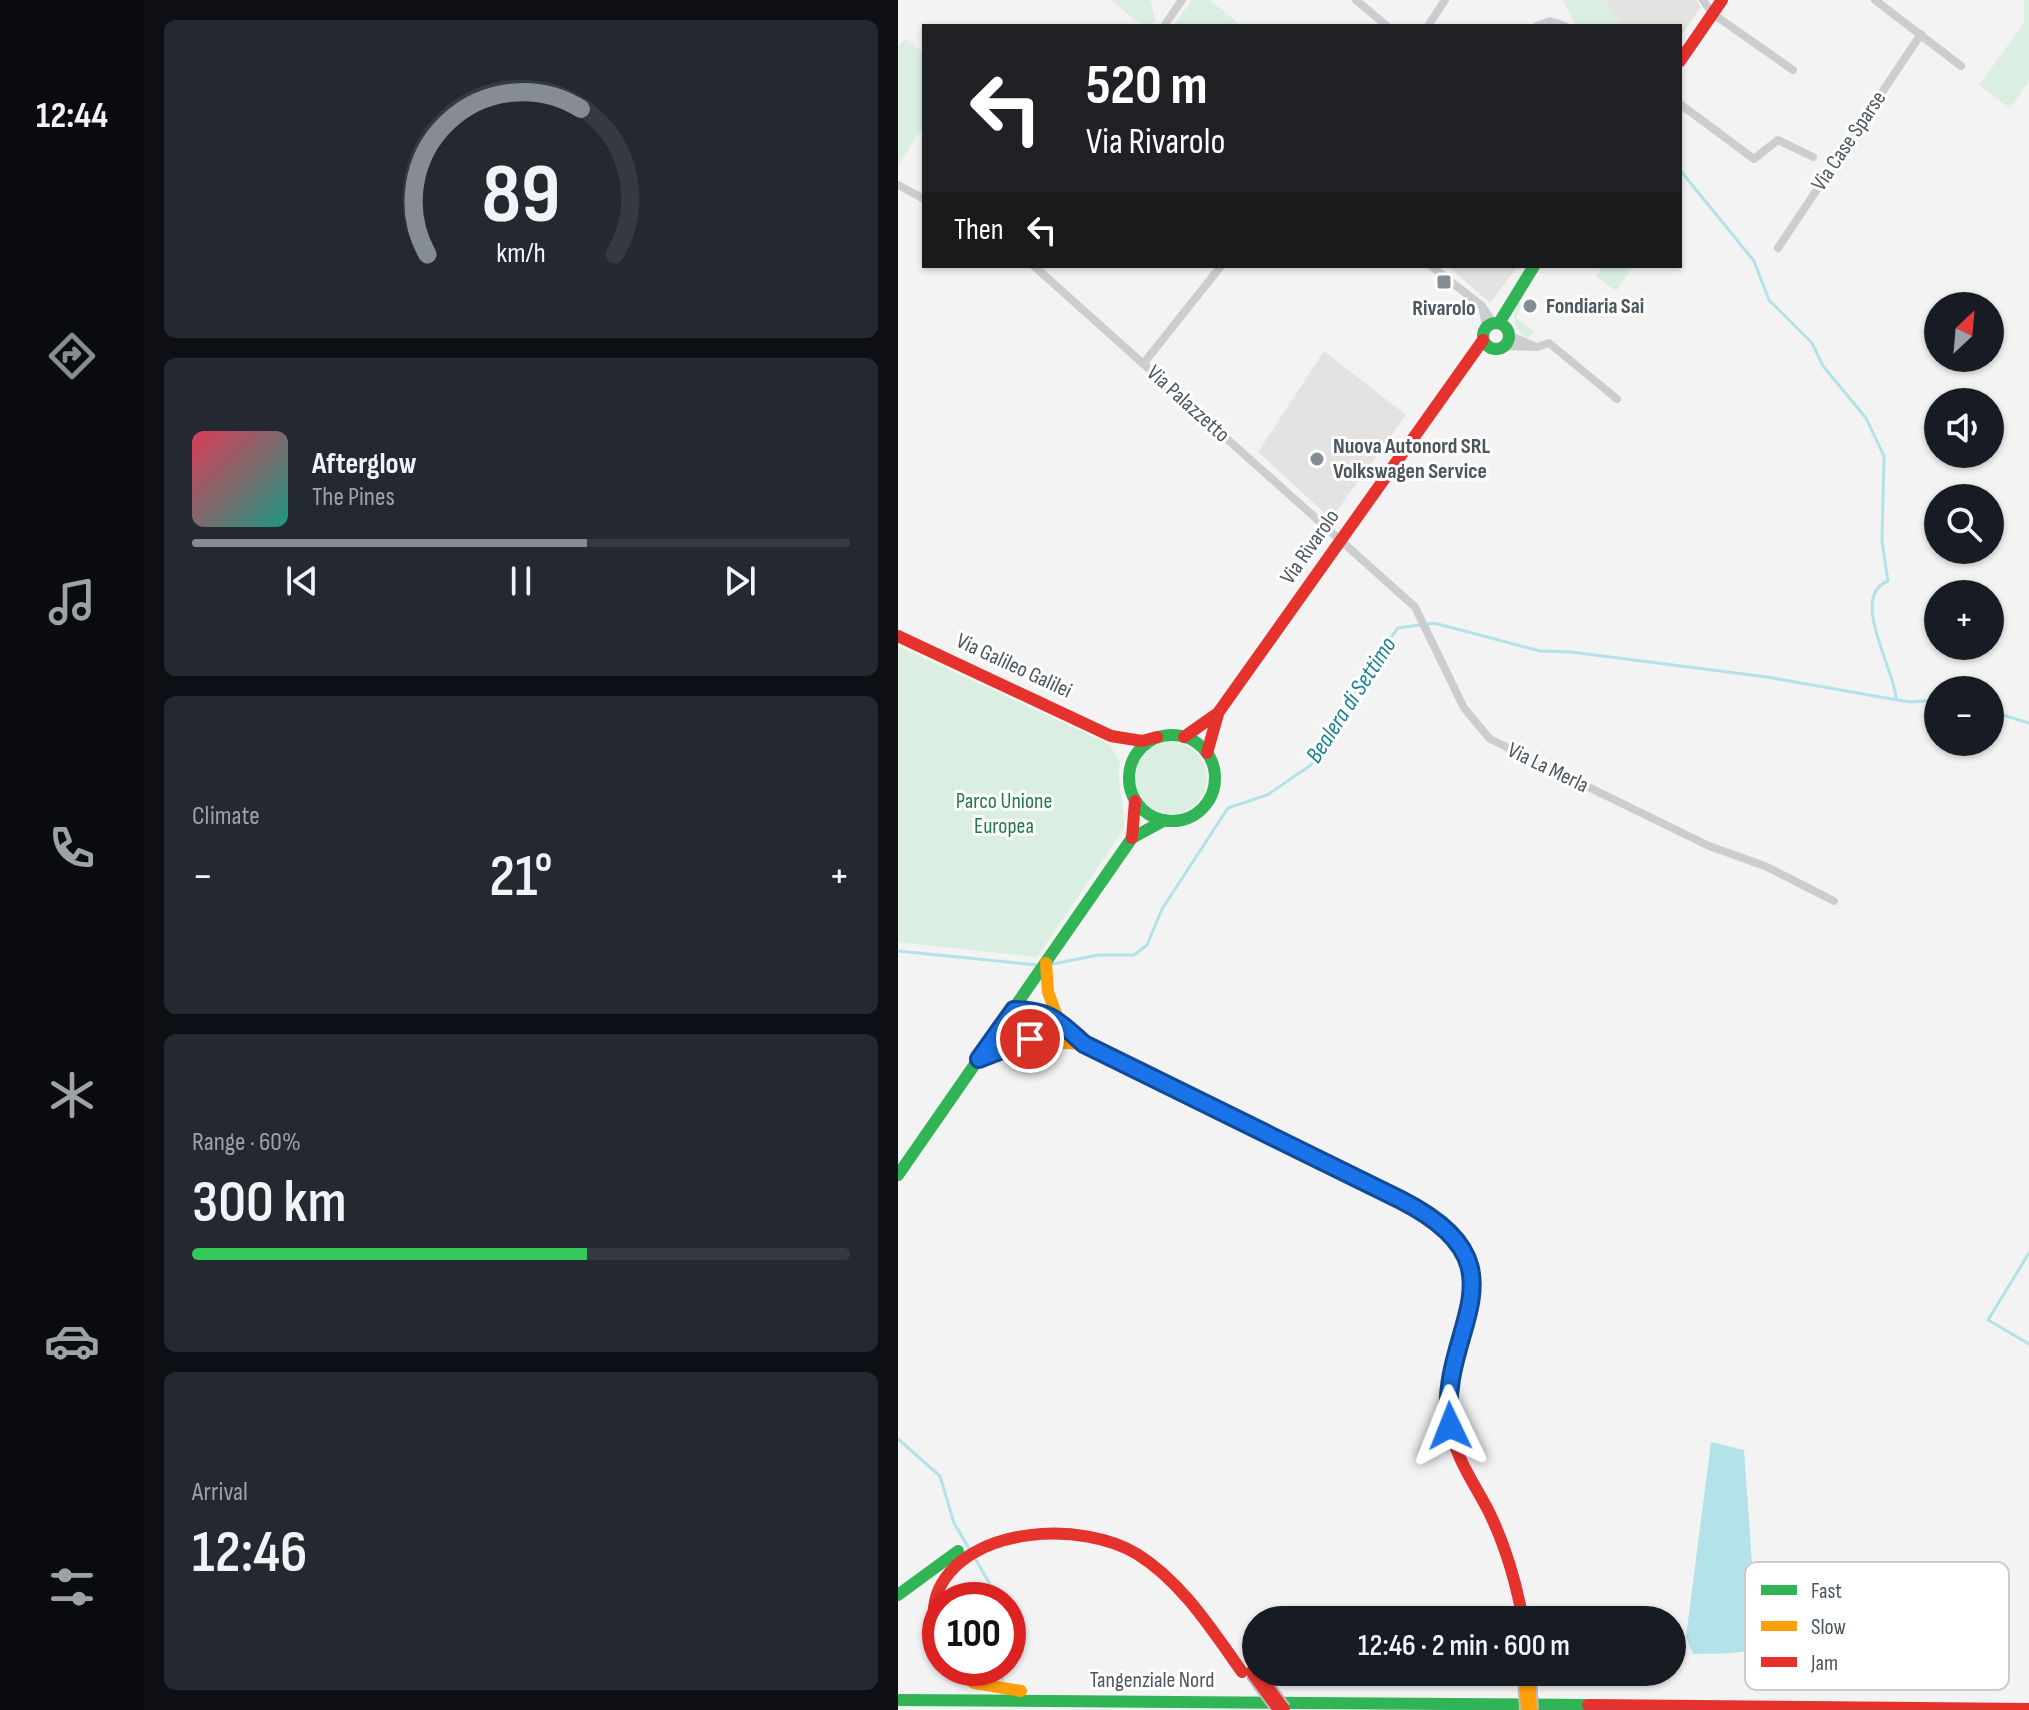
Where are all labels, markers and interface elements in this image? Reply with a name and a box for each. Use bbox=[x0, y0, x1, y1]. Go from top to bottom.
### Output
text: 520 m bbox=[1086, 53, 1208, 120]
icon: left bbox=[954, 56, 1058, 160]
street label: Via Case Sparse bbox=[1806, 86, 1892, 196]
text: 12:44 bbox=[36, 95, 108, 138]
text: Via Rivarolo bbox=[1086, 121, 1225, 164]
text: 89 bbox=[482, 146, 560, 246]
icon: left bbox=[1020, 208, 1064, 252]
text: Then bbox=[954, 212, 1004, 248]
text: km/h bbox=[496, 236, 546, 271]
marker: Rivarolo bbox=[1435, 273, 1453, 291]
north arrow bbox=[1924, 292, 2004, 372]
map controls bbox=[1924, 292, 2004, 756]
place label: Fondiaria Sai bbox=[1546, 293, 1644, 320]
place label: Rivarolo bbox=[1412, 295, 1476, 322]
marker: Fondiaria Sai bbox=[1521, 297, 1539, 315]
icon: directions bbox=[44, 328, 100, 384]
street label: Via Palazzetto bbox=[1141, 360, 1235, 448]
button: sound bbox=[1924, 388, 2004, 468]
place label: Nuova Autonord SRL Volkswagen Service bbox=[1333, 433, 1491, 485]
text: Afterglow bbox=[312, 446, 417, 482]
marker: Nuova Autonord SRL Volkswagen Service bbox=[1308, 450, 1326, 468]
text: The Pines bbox=[312, 482, 395, 513]
button: search bbox=[1924, 484, 2004, 564]
street label: Via Rivarolo bbox=[1275, 504, 1345, 590]
icon: previous bbox=[280, 559, 324, 603]
icon: pause bbox=[499, 559, 543, 603]
icon: next bbox=[718, 559, 762, 603]
icon: music bbox=[44, 574, 100, 630]
button: + bbox=[1924, 580, 2004, 660]
street label: Via Galileo Galilei bbox=[952, 627, 1076, 705]
water label: Bealera di Settimo bbox=[1300, 631, 1403, 768]
button: − bbox=[1924, 676, 2004, 756]
street label: Via La Merla bbox=[1503, 737, 1593, 799]
park label: Parco Unione Europea bbox=[956, 788, 1052, 840]
text: Climate bbox=[192, 801, 260, 832]
icon: phone bbox=[44, 820, 100, 876]
text: 21° bbox=[489, 841, 553, 913]
text: − bbox=[192, 850, 214, 903]
text: + bbox=[828, 850, 850, 903]
pin bbox=[996, 1005, 1064, 1073]
icon: arrive bbox=[1008, 1017, 1052, 1061]
icon: climate bbox=[44, 1067, 100, 1123]
text: Range · 60% bbox=[192, 1127, 301, 1158]
text: 300 km bbox=[192, 1167, 347, 1239]
icon: car bbox=[44, 1313, 100, 1369]
position arrow bbox=[1408, 1384, 1492, 1468]
text: Arrival bbox=[192, 1477, 248, 1508]
text: 12:46 bbox=[192, 1517, 307, 1589]
icon: filters bbox=[44, 1559, 100, 1615]
legend bbox=[1745, 1562, 2009, 1690]
text: Fast bbox=[1811, 1578, 1842, 1605]
speed limit sign: 100 bbox=[922, 1582, 1026, 1686]
text: Slow bbox=[1811, 1614, 1846, 1641]
text: 12:46 · 2 min · 600 m bbox=[1358, 1628, 1570, 1664]
text: Jam bbox=[1810, 1650, 1838, 1677]
street label: Tangenziale Nord bbox=[1090, 1667, 1214, 1694]

